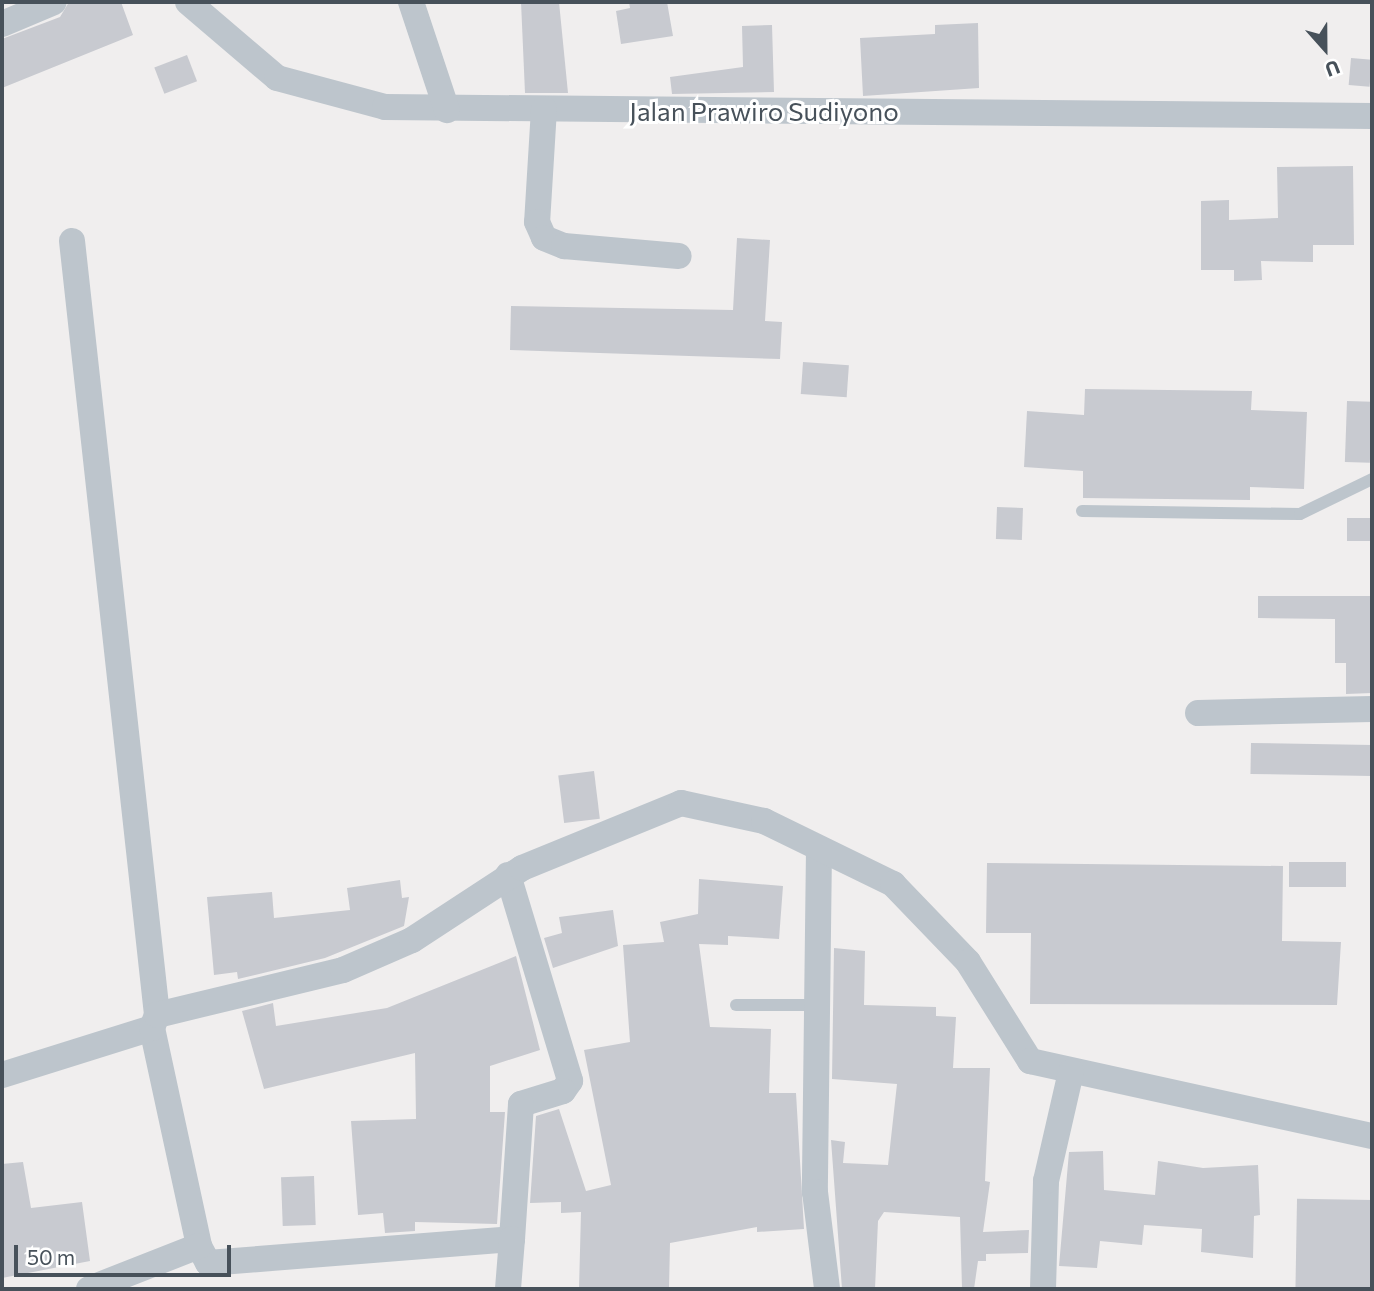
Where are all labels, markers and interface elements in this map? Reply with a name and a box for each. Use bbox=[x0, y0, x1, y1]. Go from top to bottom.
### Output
north arrow bbox=[1290, 14, 1360, 84]
text: U bbox=[1322, 56, 1343, 82]
street label: Jalan Prawiro Sudiyono bbox=[629, 95, 899, 127]
scale bar bbox=[18, 1232, 234, 1276]
text: 50 m bbox=[27, 1244, 75, 1269]

